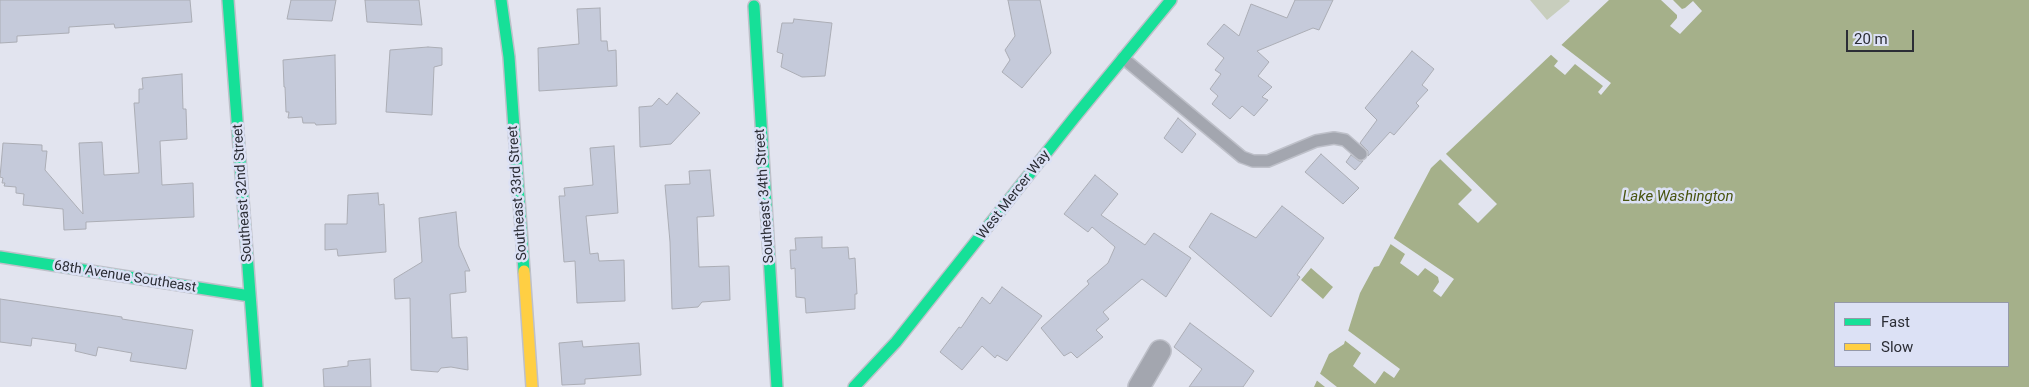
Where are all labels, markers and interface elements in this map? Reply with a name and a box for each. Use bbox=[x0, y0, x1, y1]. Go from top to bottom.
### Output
scale bar bbox=[1849, 20, 1916, 52]
text: 20 m bbox=[1854, 30, 1888, 48]
street label: Southeast 32nd Street bbox=[230, 123, 256, 263]
street label: Southeast 33rd Street bbox=[505, 125, 531, 261]
street label: Southeast 34th Street bbox=[752, 128, 778, 264]
street label: West Mercer Way bbox=[974, 147, 1054, 243]
water label: Lake Washington bbox=[1622, 188, 1734, 206]
street label: 68th Avenue Southeast bbox=[53, 257, 197, 297]
legend bbox=[1834, 302, 2009, 367]
text: Fast bbox=[1881, 313, 1910, 331]
text: Slow bbox=[1881, 338, 1913, 356]

